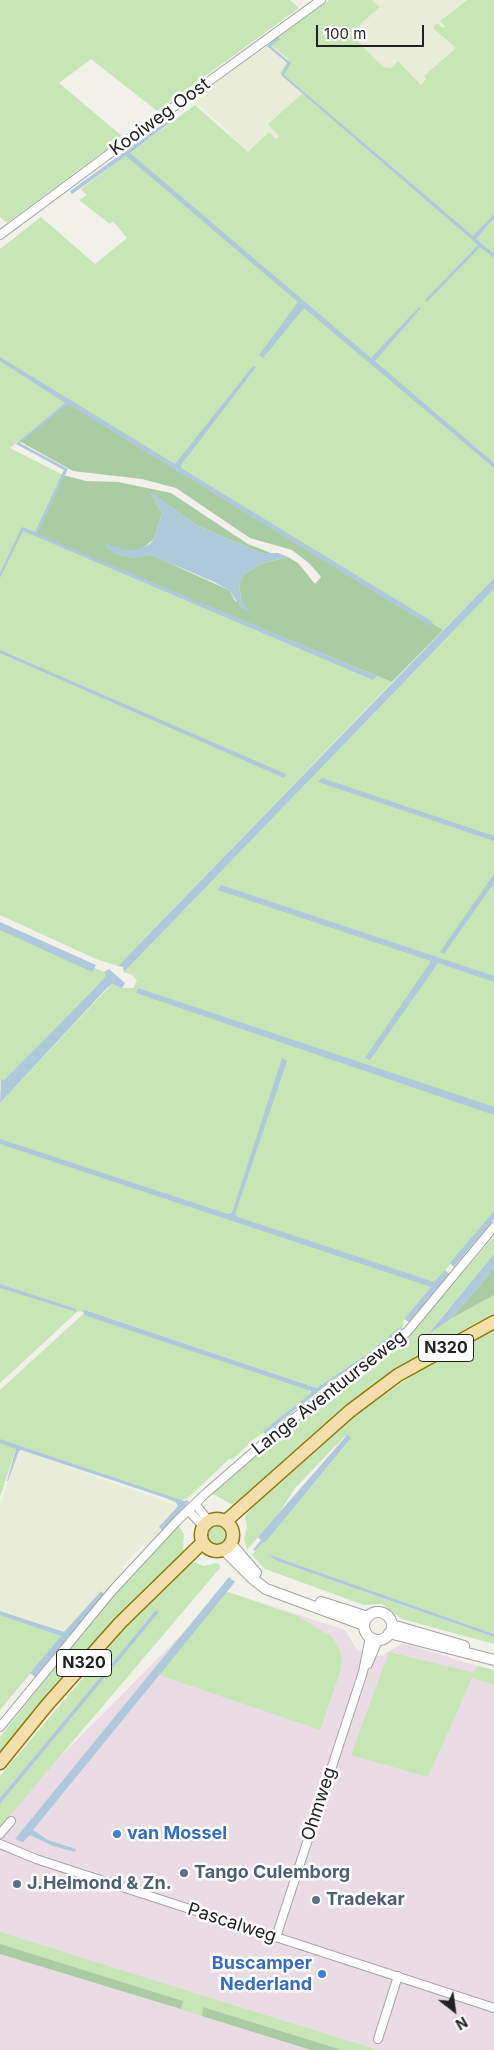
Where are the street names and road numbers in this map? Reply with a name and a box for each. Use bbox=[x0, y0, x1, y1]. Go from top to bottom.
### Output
street label: Kooiweg Oost bbox=[106, 74, 214, 160]
street label: Lange Aventuurseweg bbox=[248, 1326, 410, 1460]
road number: N320 bbox=[418, 1335, 474, 1362]
road number: N320 bbox=[56, 1650, 112, 1676]
street label: Ohmweg bbox=[297, 1764, 341, 1844]
street label: Pascalweg bbox=[185, 1899, 279, 1947]

